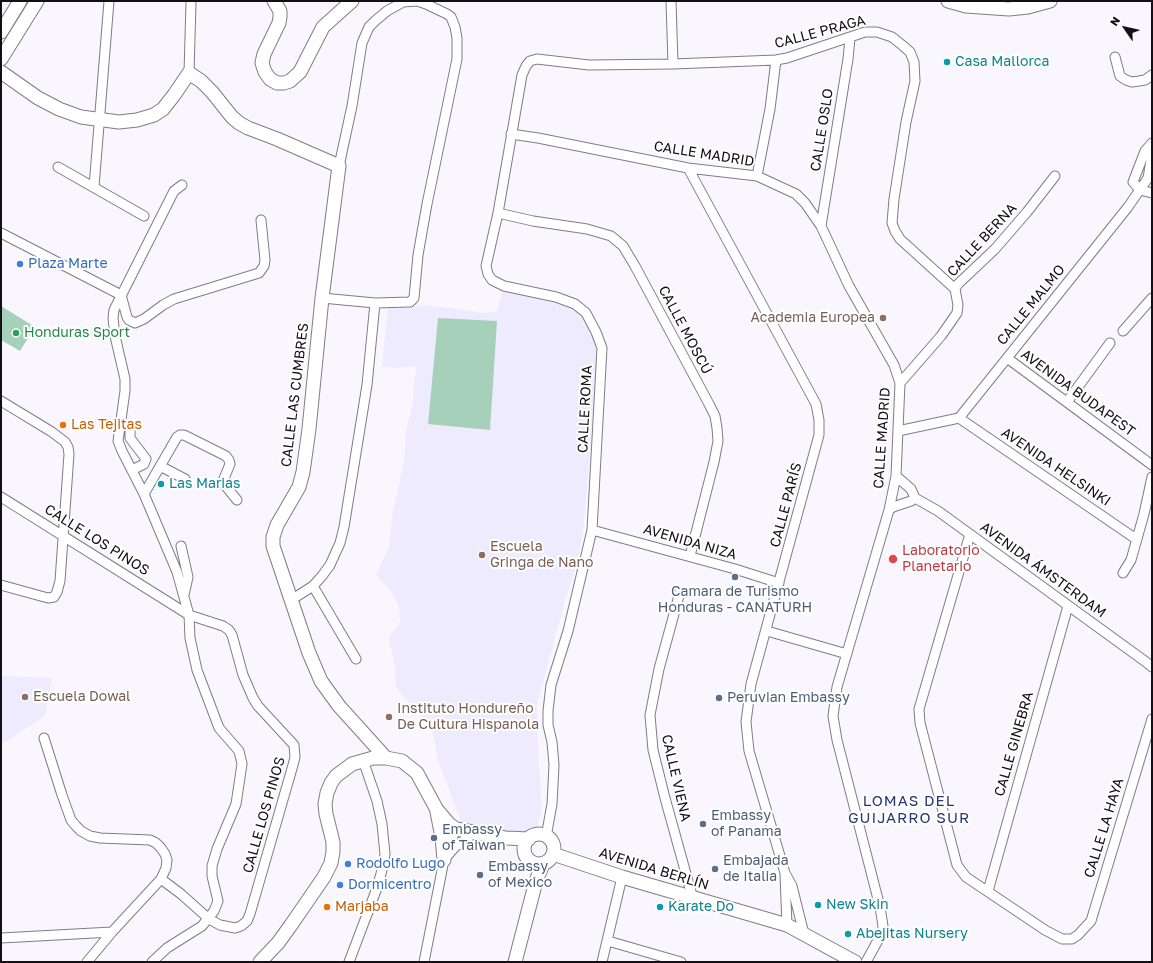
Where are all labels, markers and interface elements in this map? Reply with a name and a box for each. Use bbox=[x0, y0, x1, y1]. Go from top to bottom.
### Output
north arrow bbox=[1105, 8, 1145, 48]
street label: CALLE PRAGA bbox=[773, 12, 867, 52]
text: N bbox=[1107, 14, 1122, 28]
place label: Casa Mallorca bbox=[955, 54, 1049, 70]
marker: Casa Mallorca bbox=[942, 57, 952, 67]
street label: CALLE OSLO bbox=[807, 87, 837, 173]
street label: CALLE MADRID bbox=[653, 138, 755, 170]
street label: CALLE BERNA bbox=[944, 200, 1020, 280]
place label: Plaza Marte bbox=[28, 256, 108, 272]
marker: Plaza Marte bbox=[15, 259, 25, 269]
street label: CALLE MALMO bbox=[994, 261, 1068, 349]
street label: CALLE MOSCÚ bbox=[655, 283, 715, 377]
place label: Academia Europea bbox=[751, 310, 875, 326]
marker: Academia Europea bbox=[878, 313, 888, 323]
street label: CALLE LAS CUMBRES bbox=[278, 322, 312, 468]
place label: Honduras Sport bbox=[24, 325, 130, 341]
marker: Honduras Sport bbox=[11, 328, 21, 338]
street label: AVENIDA BUDAPEST bbox=[1018, 346, 1138, 440]
street label: CALLE ROMA bbox=[574, 365, 596, 453]
street label: CALLE MADRID bbox=[870, 387, 894, 489]
place label: Las Tejitas bbox=[71, 417, 142, 433]
marker: Las Tejitas bbox=[58, 420, 68, 430]
street label: AVENIDA HELSINKI bbox=[998, 424, 1114, 510]
street label: CALLE PARÍS bbox=[767, 461, 805, 549]
place label: Las Marias bbox=[169, 476, 240, 492]
marker: Las Marias bbox=[156, 479, 166, 489]
street label: CALLE LOS PINOS bbox=[42, 501, 152, 579]
street label: AVENIDA ÁMSTERDAM bbox=[977, 519, 1109, 621]
street label: AVENIDA NIZA bbox=[641, 521, 739, 563]
place label: Escuela Gringa de Nano bbox=[490, 539, 594, 572]
place label: Laboratorio Planetario bbox=[902, 543, 980, 576]
marker: Escuela Gringa de Nano bbox=[477, 550, 487, 560]
marker: Laboratorio Planetario bbox=[887, 553, 899, 565]
marker: Camara de Turismo Honduras - CANATURH bbox=[730, 572, 740, 582]
place label: Camara de Turismo Honduras - CANATURH bbox=[658, 584, 812, 616]
place label: Escuela Dowal bbox=[33, 689, 131, 705]
place label: Peruvian Embassy bbox=[727, 690, 850, 706]
street label: CALLE GINEBRA bbox=[991, 690, 1037, 798]
marker: Escuela Dowal bbox=[20, 692, 30, 702]
marker: Peruvian Embassy bbox=[714, 693, 724, 703]
place label: Instituto Hondureño De Cultura Hispanola bbox=[397, 701, 539, 734]
marker: Instituto Hondureño De Cultura Hispanola bbox=[384, 712, 394, 722]
street label: CALLE VIENA bbox=[658, 733, 694, 823]
street label: CALLE LOS PINOS bbox=[239, 755, 289, 875]
street label: CALLE LA HAYA bbox=[1081, 776, 1127, 880]
district label: LOMAS DEL GUIJARRO SUR bbox=[848, 792, 970, 827]
place label: Embassy of Panama bbox=[711, 808, 782, 840]
marker: Embassy of Panama bbox=[698, 819, 708, 829]
place label: Embassy of Taiwan bbox=[442, 822, 506, 854]
marker: Embassy of Taiwan bbox=[429, 833, 439, 843]
street label: AVENIDA BERLÍN bbox=[597, 844, 711, 894]
place label: Embajada de Italia bbox=[723, 853, 789, 886]
place label: Rodolfo Lugo bbox=[356, 856, 445, 872]
marker: Rodolfo Lugo bbox=[343, 859, 353, 869]
place label: Embassy of Mexico bbox=[488, 859, 552, 892]
marker: Embajada de Italia bbox=[710, 864, 720, 874]
marker: Embassy of Mexico bbox=[475, 870, 485, 880]
place label: Dormicentro bbox=[348, 877, 431, 893]
marker: Dormicentro bbox=[335, 880, 345, 890]
place label: New Skin bbox=[826, 897, 889, 913]
place label: Marjaba bbox=[335, 899, 389, 915]
place label: Karate Do bbox=[668, 899, 734, 915]
marker: New Skin bbox=[813, 900, 823, 910]
marker: Marjaba bbox=[322, 902, 332, 912]
marker: Karate Do bbox=[655, 902, 665, 912]
place label: Abejitas Nursery bbox=[856, 926, 968, 942]
marker: Abejitas Nursery bbox=[843, 929, 853, 939]

